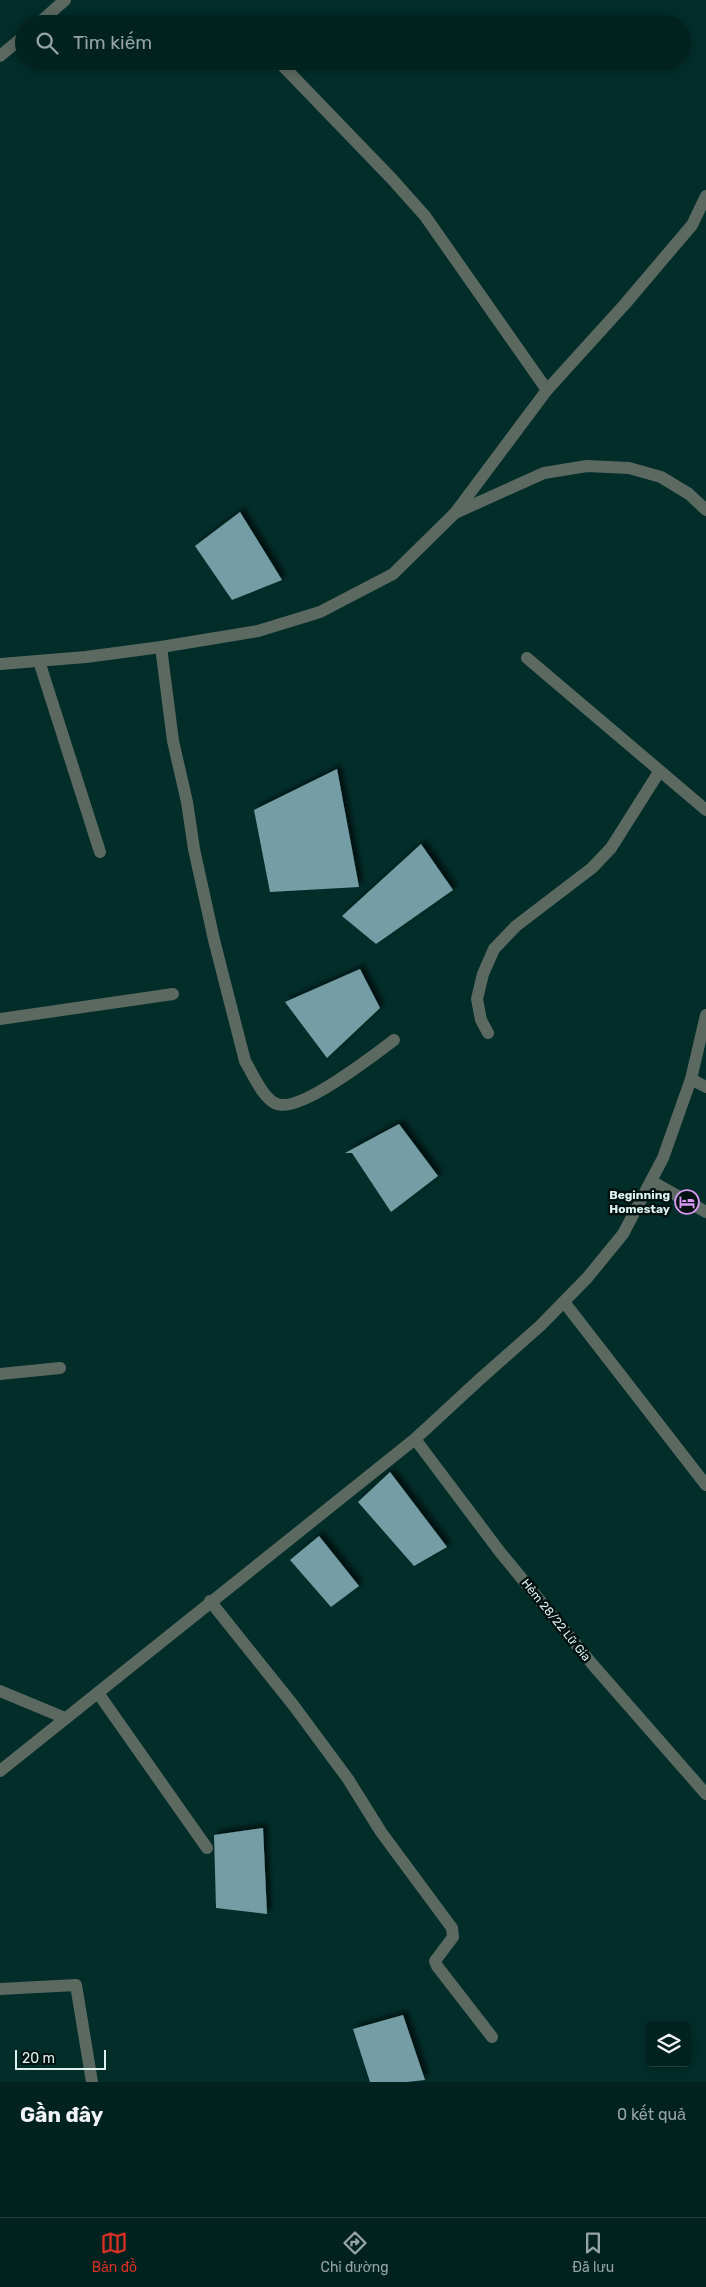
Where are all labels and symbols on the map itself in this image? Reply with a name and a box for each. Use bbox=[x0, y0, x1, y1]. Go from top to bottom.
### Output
place label: Beginning Homestay bbox=[609, 1188, 670, 1216]
hotel icon: Beginning Homestay bbox=[674, 1189, 700, 1215]
street label: Hẻm 28/22 Lữ Gia bbox=[519, 1576, 593, 1664]
scale bar bbox=[15, 2047, 106, 2070]

